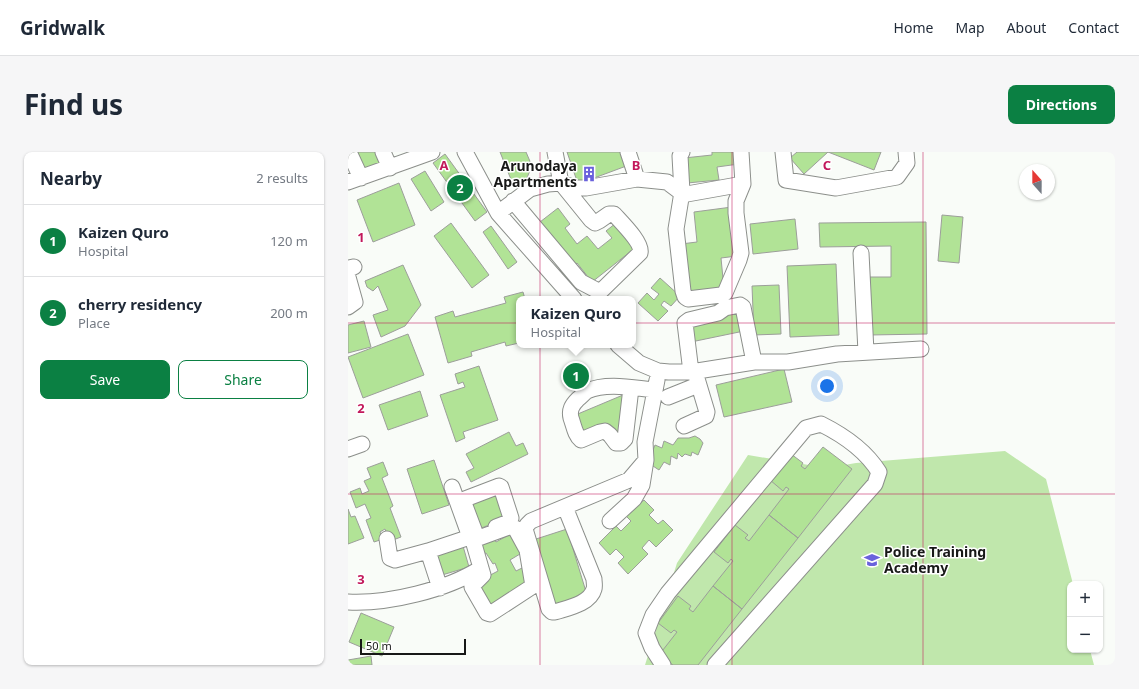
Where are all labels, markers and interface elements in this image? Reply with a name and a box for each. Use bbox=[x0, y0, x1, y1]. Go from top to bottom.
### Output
text: Gridwalk bbox=[20, 15, 105, 41]
text: Home bbox=[894, 18, 933, 37]
text: Map bbox=[955, 18, 985, 37]
text: About bbox=[1007, 18, 1046, 37]
text: Contact bbox=[1068, 18, 1119, 37]
text: Find us bbox=[24, 85, 123, 123]
button: Directions bbox=[1008, 85, 1115, 124]
text: A bbox=[440, 156, 449, 174]
place label: Arunodaya Apartments bbox=[494, 156, 577, 191]
text: B bbox=[632, 156, 640, 174]
text: C bbox=[823, 156, 831, 174]
north arrow bbox=[1019, 164, 1055, 200]
building icon: Arunodaya Apartments bbox=[580, 165, 598, 183]
text: Nearby bbox=[40, 167, 102, 190]
text: 2 results bbox=[256, 169, 308, 187]
pin: 2 bbox=[447, 173, 473, 203]
text: Kaizen Quro bbox=[78, 222, 169, 242]
text: 1 bbox=[357, 228, 365, 246]
text: 1 bbox=[49, 232, 57, 250]
text: 120 m bbox=[270, 232, 308, 250]
text: Hospital bbox=[78, 242, 128, 260]
text: cherry residency bbox=[78, 294, 202, 314]
popup bbox=[516, 296, 636, 348]
text: Kaizen Quro bbox=[531, 303, 621, 323]
text: 2 bbox=[49, 304, 57, 322]
text: 200 m bbox=[270, 304, 308, 322]
text: Place bbox=[78, 314, 110, 332]
text: Hospital bbox=[531, 323, 581, 341]
button: Save bbox=[40, 360, 170, 399]
button: Share bbox=[178, 360, 308, 399]
pin: 1 bbox=[563, 361, 589, 391]
your location bbox=[817, 376, 837, 396]
text: 2 bbox=[357, 399, 365, 417]
place label: Police Training Academy bbox=[884, 542, 986, 577]
school or university icon: Police Training Academy bbox=[863, 551, 881, 569]
text: 3 bbox=[357, 570, 365, 588]
map controls bbox=[1067, 581, 1103, 653]
button: + bbox=[1067, 581, 1103, 617]
button: − bbox=[1067, 617, 1103, 653]
scale bar bbox=[360, 637, 466, 656]
text: 50 m bbox=[366, 638, 392, 653]

